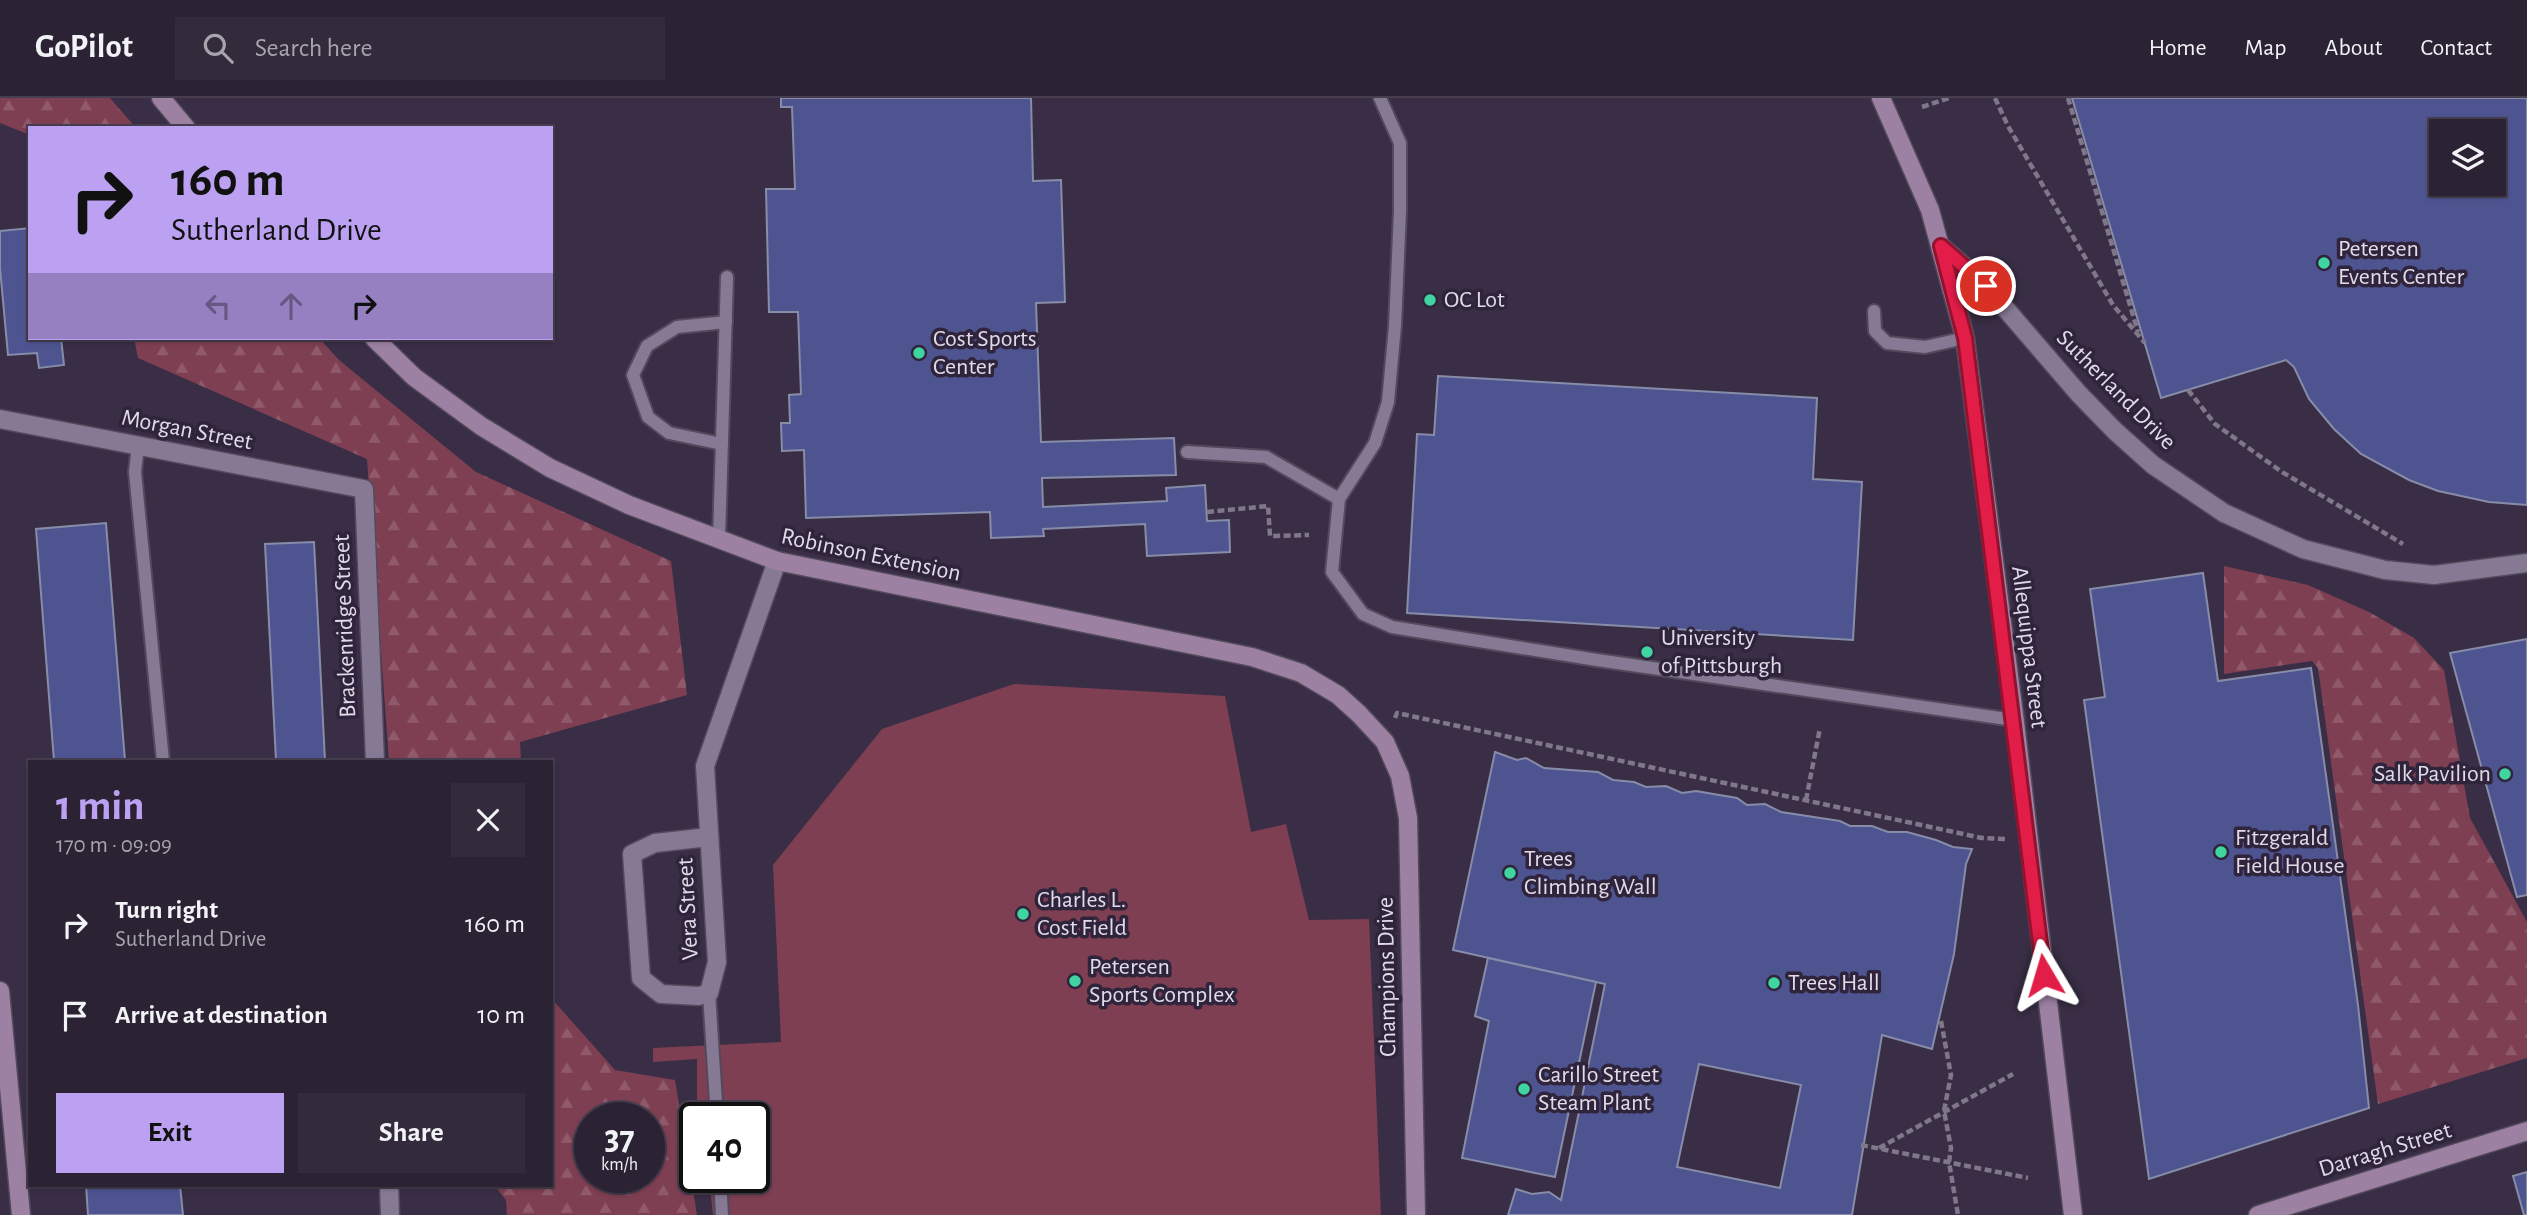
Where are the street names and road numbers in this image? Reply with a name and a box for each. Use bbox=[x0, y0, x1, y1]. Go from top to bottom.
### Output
street label: Sutherland Drive bbox=[2052, 326, 2180, 454]
street label: Morgan Street bbox=[120, 406, 255, 455]
street label: Robinson Extension bbox=[779, 524, 963, 586]
street label: Brackenridge Street bbox=[330, 534, 360, 718]
street label: Allequippa Street bbox=[2007, 565, 2051, 730]
street label: Vera Street bbox=[673, 857, 703, 961]
street label: Champions Drive bbox=[1374, 897, 1400, 1057]
street label: Darragh Street bbox=[2316, 1118, 2455, 1182]

